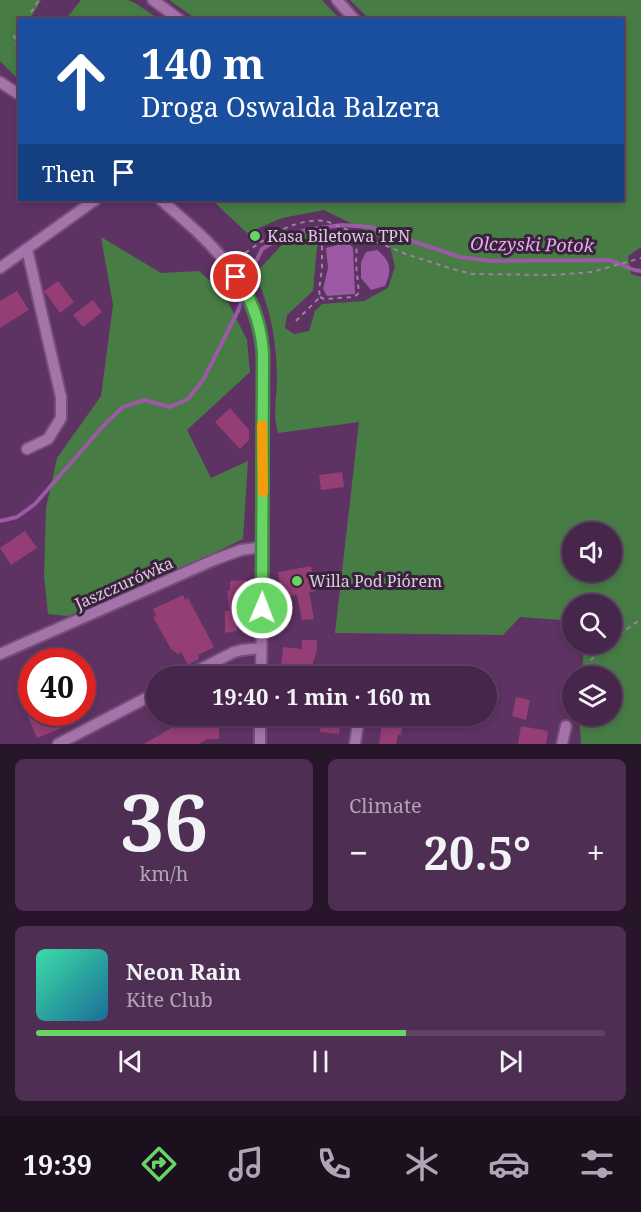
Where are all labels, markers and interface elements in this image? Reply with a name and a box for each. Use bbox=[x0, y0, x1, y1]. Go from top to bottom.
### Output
text: 140 m bbox=[141, 34, 265, 91]
icon: ahead bbox=[42, 42, 120, 120]
text: Droga Oswalda Balzera bbox=[141, 88, 440, 125]
icon: arrive bbox=[107, 156, 140, 189]
text: Then bbox=[42, 158, 95, 188]
place label: Kasa Biletowa TPN bbox=[267, 225, 410, 247]
marker: Kasa Biletowa TPN bbox=[248, 229, 262, 243]
water label: Olczyski Potok bbox=[470, 231, 595, 257]
pin bbox=[210, 251, 261, 302]
icon: arrive bbox=[219, 260, 252, 293]
map controls bbox=[562, 522, 622, 726]
button: sound bbox=[562, 522, 622, 582]
street label: Jaszczurówka bbox=[71, 552, 177, 615]
place label: Willa Pod Piórem bbox=[309, 570, 442, 592]
marker: Willa Pod Piórem bbox=[290, 574, 304, 588]
position arrow bbox=[230, 576, 294, 640]
button: search bbox=[562, 594, 622, 654]
speed limit sign: 40 bbox=[18, 648, 96, 726]
button: layers bbox=[562, 666, 622, 726]
text: 19:40 · 1 min · 160 m bbox=[212, 681, 431, 711]
text: 36 bbox=[120, 768, 208, 874]
text: Climate bbox=[349, 792, 422, 819]
text: 20.5° bbox=[424, 822, 531, 883]
text: − bbox=[349, 830, 368, 875]
text: + bbox=[587, 830, 605, 875]
text: km/h bbox=[139, 860, 189, 887]
text: Neon Rain bbox=[126, 956, 241, 986]
text: Kite Club bbox=[126, 986, 213, 1013]
icon: previous bbox=[114, 1045, 147, 1078]
icon: pause bbox=[304, 1045, 337, 1078]
icon: next bbox=[494, 1045, 527, 1078]
icon: directions bbox=[138, 1143, 180, 1185]
icon: music bbox=[225, 1143, 267, 1185]
icon: phone bbox=[313, 1143, 355, 1185]
icon: climate bbox=[401, 1143, 443, 1185]
icon: car bbox=[488, 1143, 530, 1185]
icon: filters bbox=[576, 1143, 618, 1185]
text: 19:39 bbox=[23, 1146, 92, 1183]

